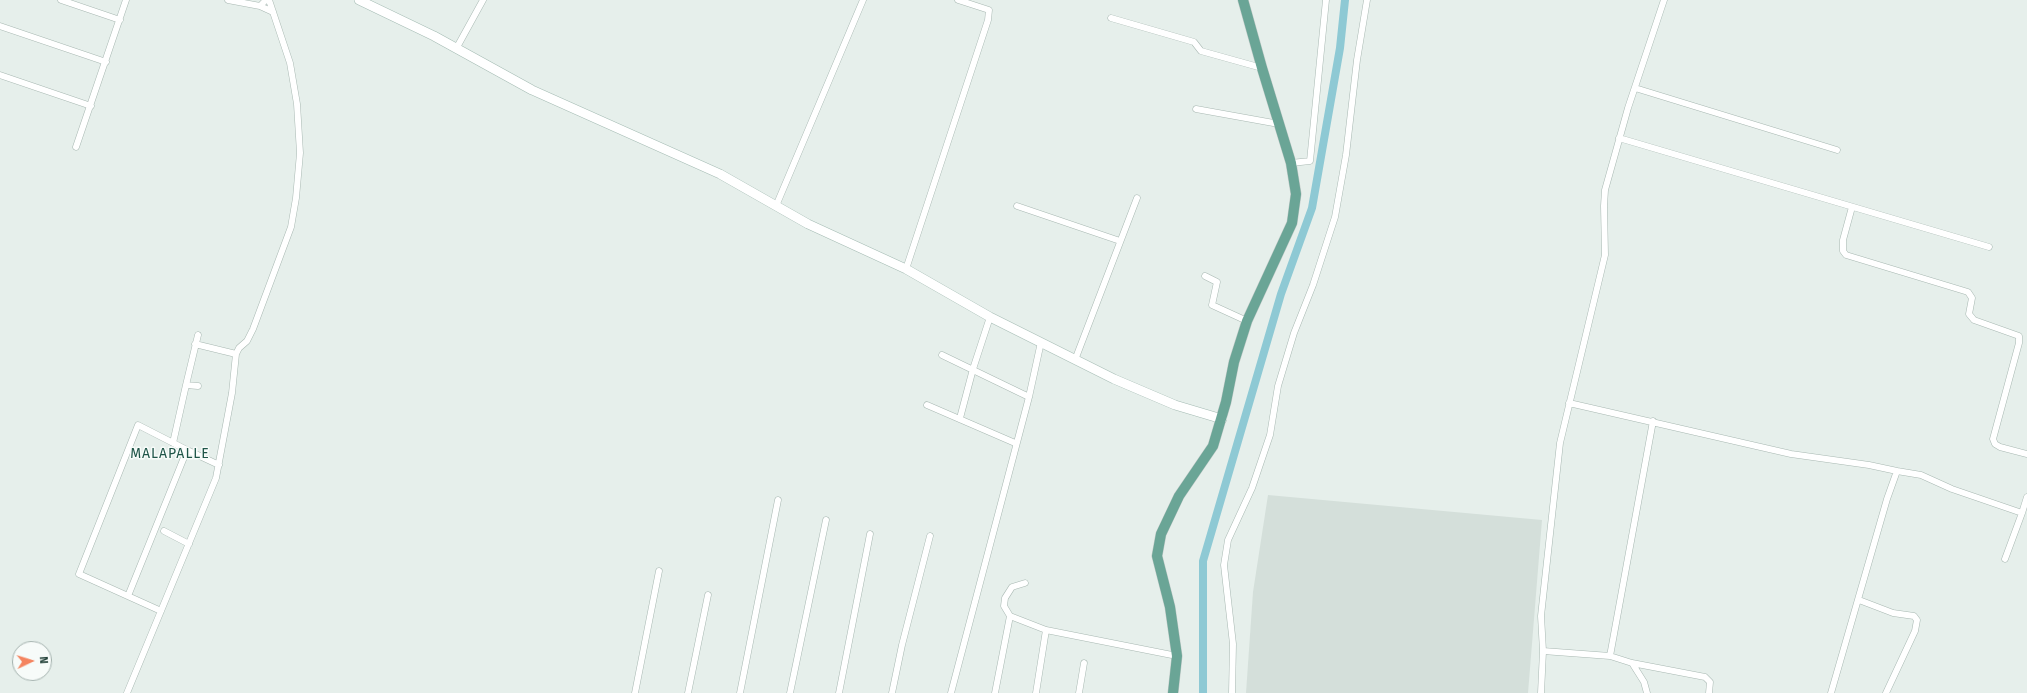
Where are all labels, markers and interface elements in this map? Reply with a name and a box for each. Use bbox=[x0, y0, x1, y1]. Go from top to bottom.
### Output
district label: MALAPALLE bbox=[130, 446, 210, 462]
north arrow bbox=[12, 641, 52, 681]
text: N bbox=[37, 656, 50, 664]

